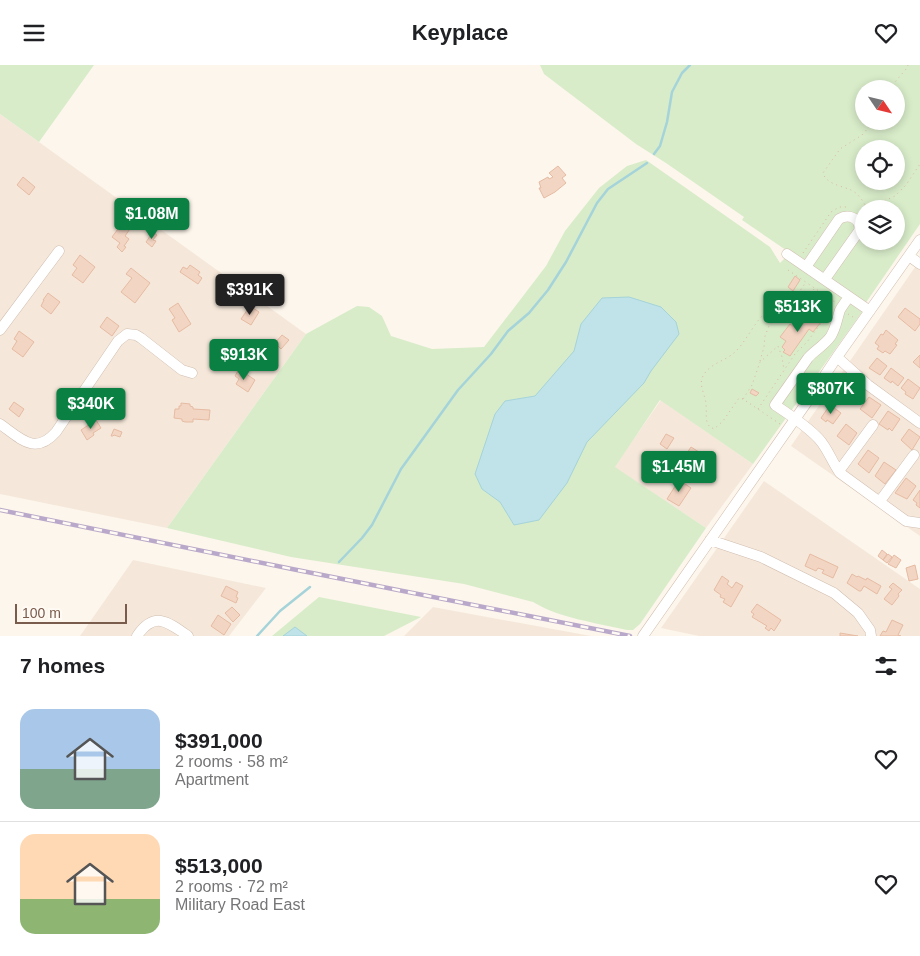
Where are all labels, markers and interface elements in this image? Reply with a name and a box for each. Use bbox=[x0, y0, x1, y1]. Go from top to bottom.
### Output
icon: menu bbox=[20, 19, 48, 47]
icon: heart bbox=[872, 19, 900, 47]
text: Keyplace bbox=[412, 20, 508, 45]
north arrow bbox=[855, 80, 905, 130]
map controls bbox=[855, 80, 905, 250]
button: locate bbox=[855, 140, 905, 190]
pin: $1.08M bbox=[111, 197, 193, 240]
button: layers bbox=[855, 200, 905, 250]
text: $1.08M bbox=[125, 205, 179, 222]
pin: $391K bbox=[215, 273, 285, 316]
text: $391K bbox=[226, 281, 274, 298]
pin: $513K bbox=[763, 291, 833, 333]
text: $513K bbox=[774, 298, 822, 315]
pin: $913K bbox=[209, 339, 279, 381]
text: $913K bbox=[220, 346, 268, 363]
pin: $807K bbox=[796, 373, 866, 415]
text: $807K bbox=[807, 380, 855, 397]
pin: $340K bbox=[56, 387, 126, 430]
text: $340K bbox=[67, 395, 115, 412]
pin: $1.45M bbox=[638, 451, 720, 493]
text: $1.45M bbox=[652, 458, 706, 475]
scale bar bbox=[15, 601, 128, 624]
text: 100 m bbox=[22, 605, 61, 621]
icon: filters bbox=[872, 652, 900, 680]
text: 7 homes bbox=[20, 654, 105, 677]
icon: home bbox=[60, 729, 120, 789]
text: $391,000 bbox=[175, 729, 263, 752]
icon: heart bbox=[872, 745, 900, 773]
text: 2 rooms · 58 m² bbox=[175, 753, 288, 770]
text: Apartment bbox=[175, 771, 249, 788]
icon: home bbox=[60, 854, 120, 914]
text: $513,000 bbox=[175, 854, 263, 877]
icon: heart bbox=[872, 870, 900, 898]
text: 2 rooms · 72 m² bbox=[175, 878, 288, 895]
text: Military Road East bbox=[175, 896, 305, 913]

